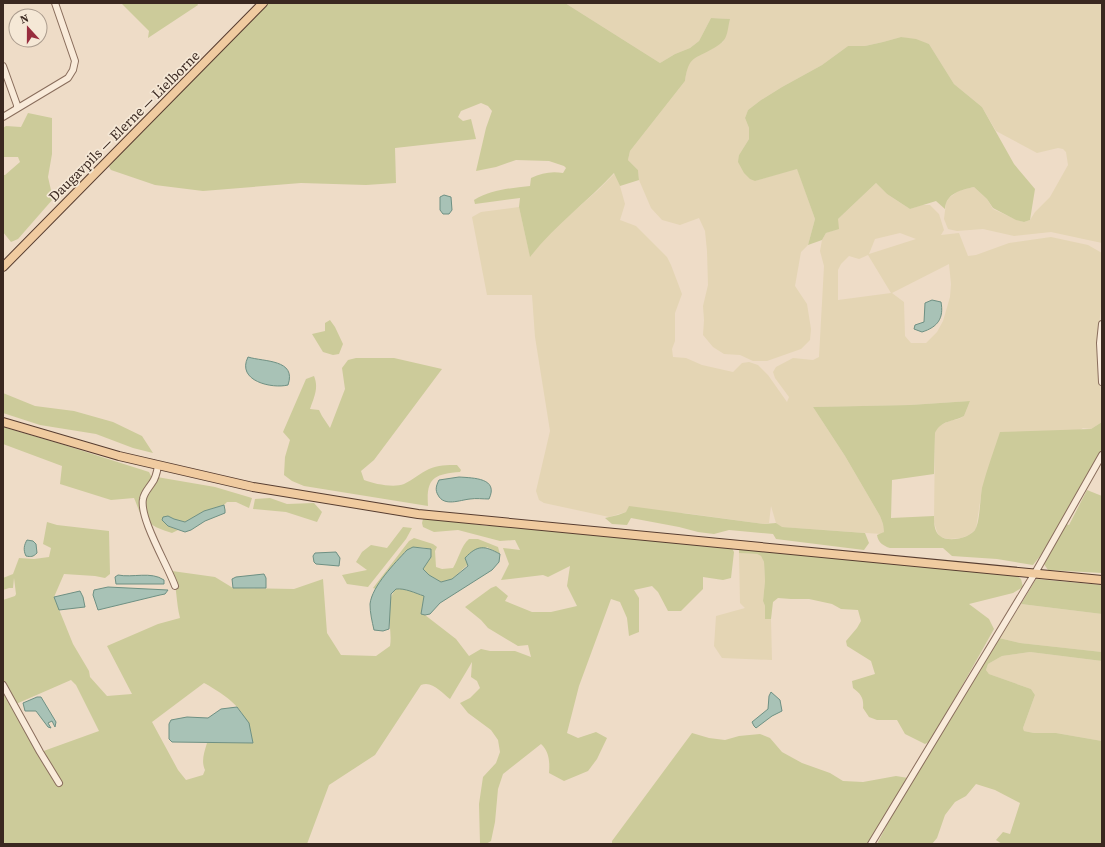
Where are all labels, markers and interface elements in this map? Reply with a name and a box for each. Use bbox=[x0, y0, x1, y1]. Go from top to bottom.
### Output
north arrow bbox=[8, 8, 48, 48]
text: N bbox=[18, 11, 31, 28]
street label: Daugavpils — Elerne — Lielborne bbox=[44, 46, 204, 206]

